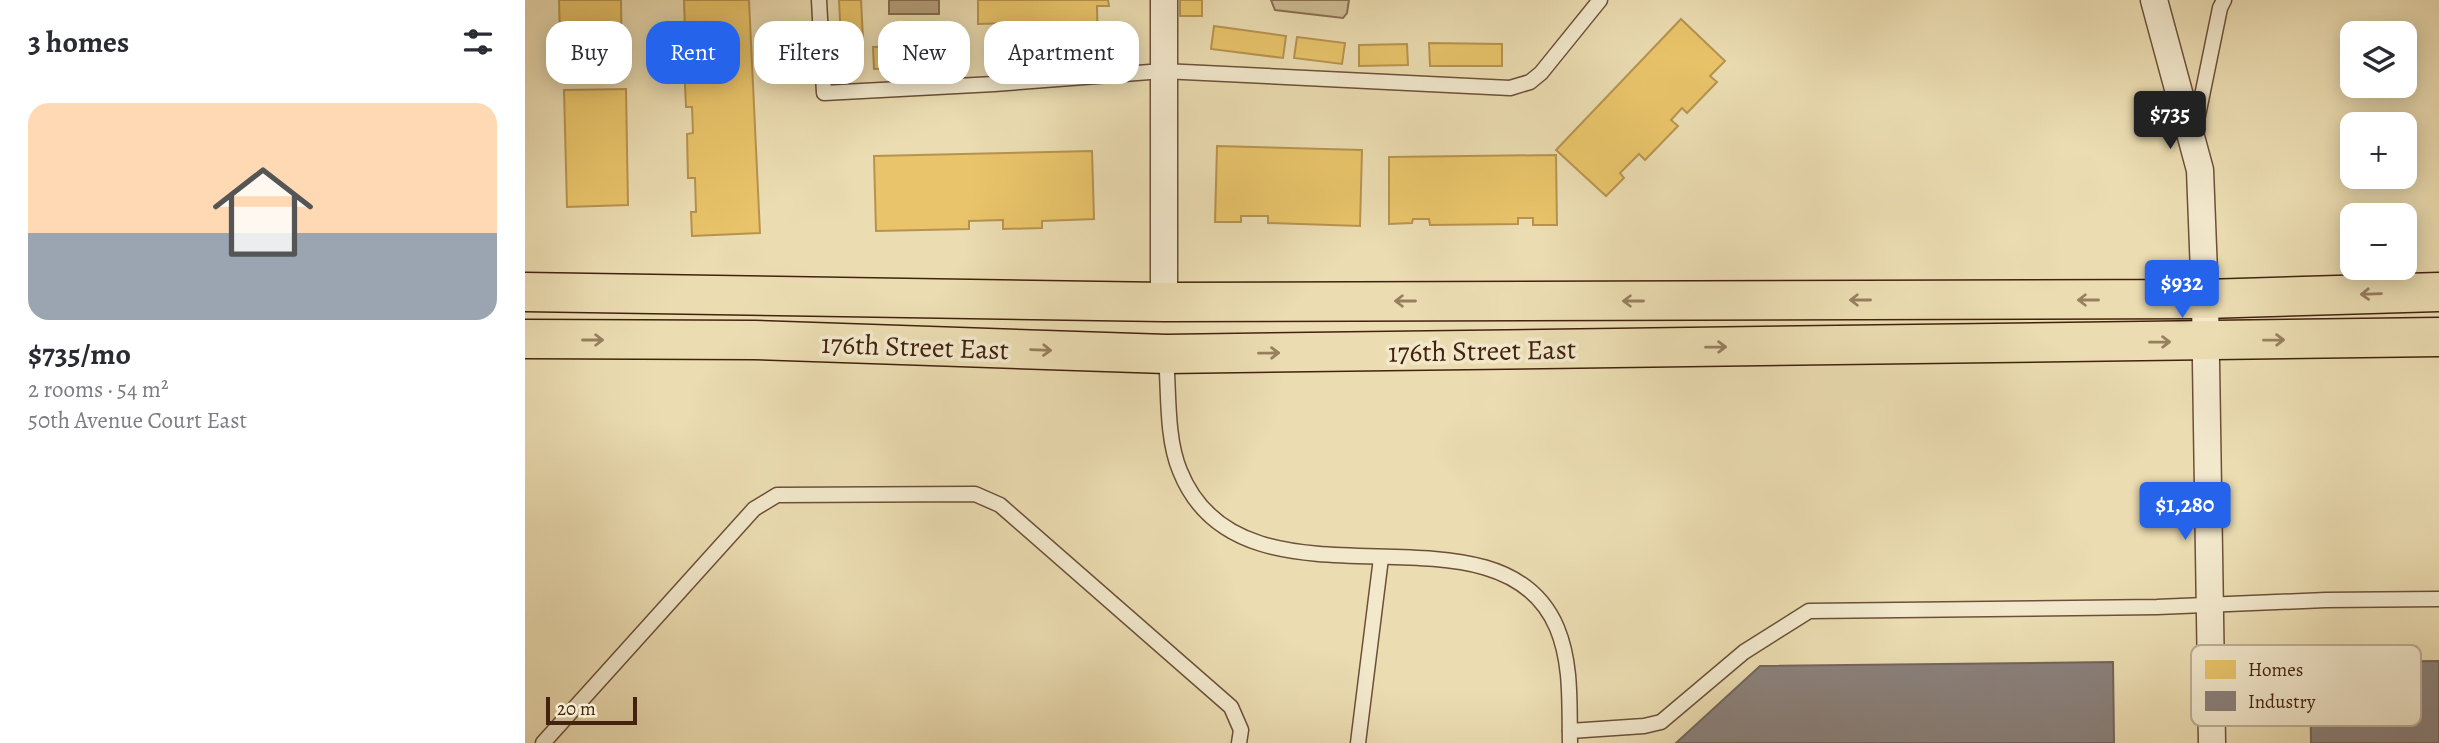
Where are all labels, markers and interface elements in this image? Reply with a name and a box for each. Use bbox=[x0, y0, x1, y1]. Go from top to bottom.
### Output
chip: Buy bbox=[546, 21, 632, 84]
chip: Rent bbox=[646, 21, 740, 84]
chip: Filters bbox=[754, 21, 864, 84]
chip: New bbox=[878, 21, 970, 84]
chip: Apartment bbox=[984, 21, 1139, 84]
map controls bbox=[2340, 21, 2417, 280]
button: layers bbox=[2340, 21, 2417, 98]
text: 3 homes bbox=[28, 22, 129, 62]
icon: filters bbox=[459, 23, 497, 61]
pin: $735 bbox=[2129, 92, 2211, 151]
text: $735 bbox=[2150, 98, 2190, 129]
button: + bbox=[2340, 112, 2417, 189]
icon: home bbox=[200, 149, 326, 275]
button: − bbox=[2340, 203, 2417, 280]
pin: $932 bbox=[2141, 260, 2223, 320]
text: $932 bbox=[2161, 267, 2203, 298]
one-way arrow bbox=[2360, 288, 2383, 301]
one-way arrow bbox=[1849, 293, 1872, 307]
one-way arrow bbox=[2077, 293, 2100, 307]
one-way arrow bbox=[1394, 294, 1417, 308]
one-way arrow bbox=[1622, 294, 1645, 308]
street label: 176th Street East bbox=[820, 325, 1010, 369]
street label: 176th Street East bbox=[1388, 330, 1576, 372]
one-way arrow bbox=[581, 333, 604, 347]
one-way arrow bbox=[2262, 333, 2285, 347]
text: $735/mo bbox=[28, 334, 131, 374]
one-way arrow bbox=[2148, 335, 2171, 349]
one-way arrow bbox=[1705, 340, 1728, 354]
one-way arrow bbox=[1029, 343, 1052, 356]
one-way arrow bbox=[1257, 346, 1280, 359]
text: 2 rooms · 54 m² bbox=[28, 374, 169, 405]
text: 50th Avenue Court East bbox=[28, 405, 247, 436]
pin: $1,280 bbox=[2128, 482, 2242, 542]
text: $1,280 bbox=[2156, 489, 2214, 520]
legend bbox=[2191, 645, 2421, 726]
text: Homes bbox=[2248, 657, 2303, 683]
text: Industry bbox=[2248, 689, 2316, 715]
scale bar bbox=[546, 694, 637, 726]
text: 20 m bbox=[557, 696, 596, 722]

